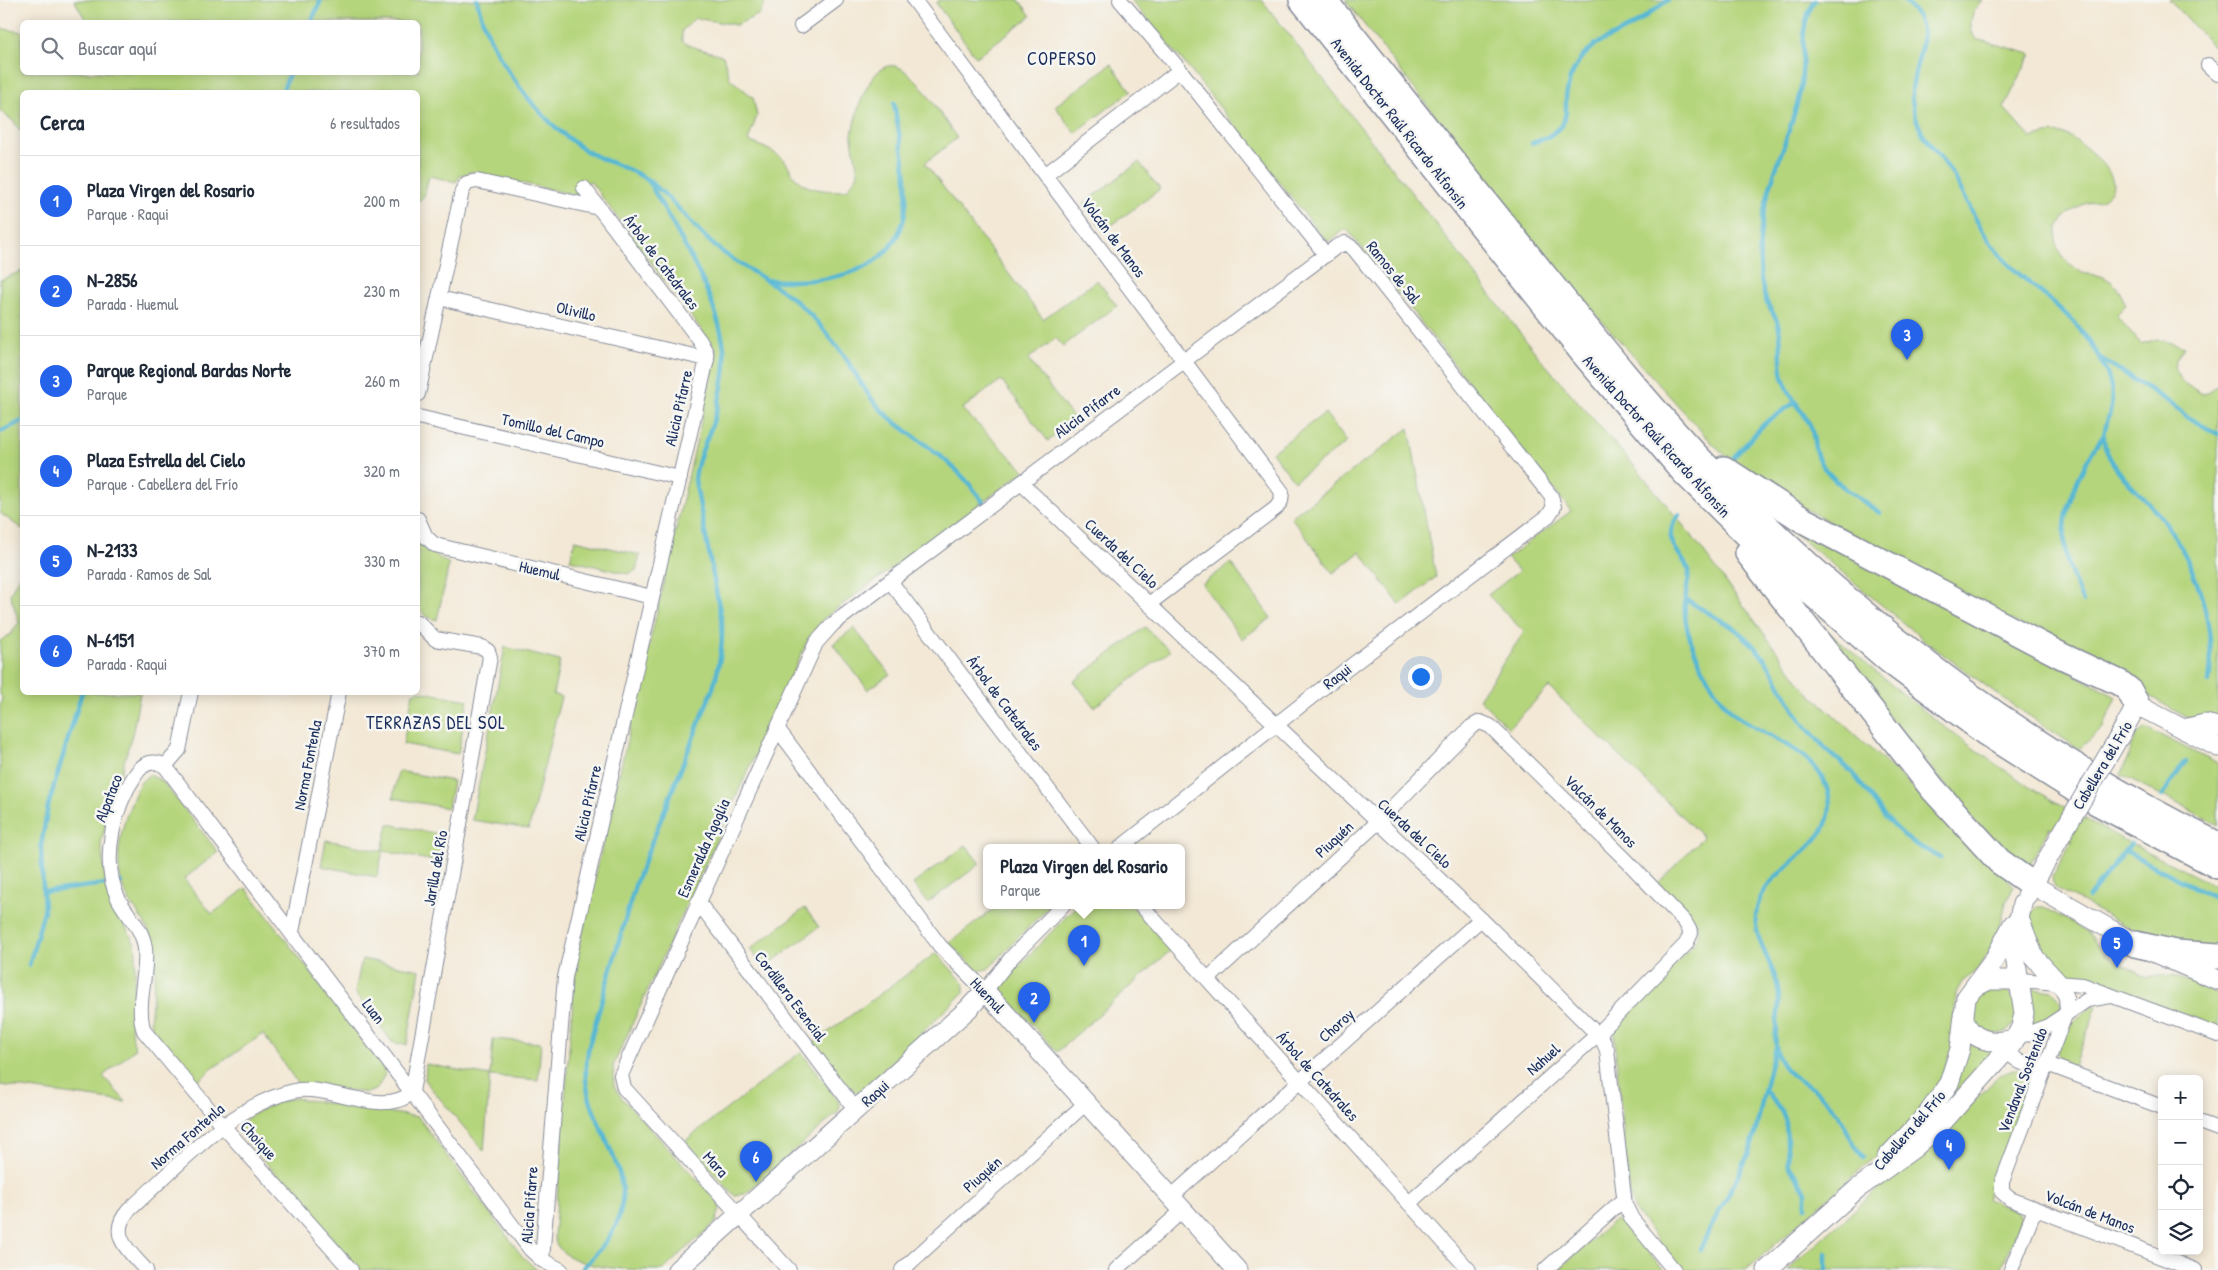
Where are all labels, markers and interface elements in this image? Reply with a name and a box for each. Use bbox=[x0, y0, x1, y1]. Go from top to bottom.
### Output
search box bbox=[20, 20, 420, 75]
street label: Avenida Doctor Raúl Ricardo Alfonsín bbox=[1326, 33, 1474, 213]
icon: search bbox=[38, 34, 66, 62]
text: Buscar aquí bbox=[78, 35, 157, 61]
district label: COPERSO bbox=[1027, 46, 1097, 71]
text: Cerca bbox=[40, 108, 84, 137]
text: 6 resultados bbox=[330, 112, 400, 134]
text: Plaza Virgen del Rosario bbox=[87, 177, 255, 203]
text: 1 bbox=[53, 190, 59, 212]
text: 200 m bbox=[364, 190, 400, 212]
street label: Volcán de Manos bbox=[1077, 192, 1151, 282]
text: Parque · Raqui bbox=[87, 203, 169, 225]
street label: Árbol de Catedrales bbox=[619, 210, 705, 314]
street label: Ramos de Sal bbox=[1362, 236, 1427, 309]
text: N-2856 bbox=[87, 267, 138, 293]
text: 2 bbox=[52, 280, 60, 302]
text: 230 m bbox=[364, 280, 400, 302]
text: Parada · Huemul bbox=[87, 293, 178, 315]
street label: Olivillo bbox=[554, 296, 599, 326]
pin: 3 bbox=[1891, 319, 1923, 360]
street label: Avenida Doctor Raúl Ricardo Alfonsín bbox=[1578, 350, 1736, 522]
text: Parque Regional Bardas Norte bbox=[87, 357, 291, 383]
street label: Alicia Pifarre bbox=[659, 367, 698, 448]
text: 3 bbox=[52, 370, 60, 392]
text: 260 m bbox=[364, 370, 400, 392]
street label: Alicia Pifarre bbox=[1049, 379, 1125, 443]
text: Parque bbox=[87, 383, 127, 405]
street label: Tomillo del Campo bbox=[499, 407, 607, 453]
text: Plaza Estrella del Cielo bbox=[87, 447, 245, 473]
text: 4 bbox=[53, 460, 59, 482]
text: 320 m bbox=[364, 460, 400, 482]
text: Parque · Cabellera del Frío bbox=[87, 473, 238, 495]
street label: Cuerda del Cielo bbox=[1080, 513, 1164, 593]
text: N-2133 bbox=[87, 537, 138, 563]
text: 5 bbox=[53, 550, 59, 572]
text: 330 m bbox=[364, 550, 400, 572]
street label: Huemul bbox=[517, 555, 564, 586]
text: Parada · Ramos de Sal bbox=[87, 563, 211, 585]
text: N-6151 bbox=[87, 627, 134, 653]
text: 6 bbox=[53, 640, 59, 662]
text: 370 m bbox=[363, 640, 400, 662]
street label: Árbol de Catedrales bbox=[962, 651, 1048, 755]
text: Parada · Raqui bbox=[87, 653, 167, 675]
street label: Raqui bbox=[1318, 658, 1356, 694]
your location bbox=[1408, 664, 1434, 690]
district label: TERRAZAS DEL SOL bbox=[366, 710, 506, 735]
street label: Cabellera del Frío bbox=[2067, 716, 2137, 814]
street label: Norma Fontenla bbox=[287, 718, 327, 812]
street label: Alicia Pifarre bbox=[568, 762, 607, 843]
street label: Alpataco bbox=[89, 770, 127, 825]
street label: Volcán de Manos bbox=[1560, 770, 1642, 852]
street label: Cuerda del Cielo bbox=[1373, 793, 1457, 873]
street label: Esmeralda Agoglia bbox=[671, 795, 735, 901]
street label: Piuquén bbox=[1310, 816, 1358, 862]
street label: Jarilla del Río bbox=[418, 828, 453, 908]
popup bbox=[983, 844, 1185, 909]
text: Plaza Virgen del Rosario bbox=[1000, 853, 1168, 879]
text: Parque bbox=[1000, 879, 1041, 901]
pin: 1 bbox=[1068, 925, 1100, 966]
pin: 5 bbox=[2101, 927, 2133, 968]
street label: Cordillera Esencial bbox=[750, 946, 833, 1046]
street label: Huemul bbox=[966, 972, 1011, 1018]
pin: 2 bbox=[1018, 982, 1050, 1023]
street label: Luan bbox=[357, 994, 391, 1028]
street label: Choroy bbox=[1313, 1003, 1359, 1047]
street label: Vendaval Sostenido bbox=[1992, 1024, 2052, 1136]
street label: Árbol de Catedrales bbox=[1272, 1026, 1364, 1126]
street label: Nahuel bbox=[1521, 1037, 1565, 1080]
street label: Raqui bbox=[856, 1074, 894, 1112]
map controls bbox=[2158, 1075, 2203, 1255]
button: + bbox=[2158, 1075, 2203, 1120]
street label: Cabellera del Frío bbox=[1868, 1085, 1950, 1175]
street label: Norma Fontenla bbox=[145, 1098, 229, 1174]
street label: Choique bbox=[236, 1116, 283, 1165]
button: − bbox=[2158, 1120, 2203, 1165]
pin: 4 bbox=[1933, 1129, 1965, 1170]
pin: 6 bbox=[740, 1141, 772, 1182]
street label: Mara bbox=[698, 1146, 734, 1182]
street label: Piuquén bbox=[958, 1151, 1006, 1197]
street label: Alicia Pifarre bbox=[515, 1165, 543, 1244]
button: locate bbox=[2158, 1165, 2203, 1210]
street label: Volcán de Manos bbox=[2042, 1184, 2138, 1238]
button: layers bbox=[2158, 1210, 2203, 1255]

